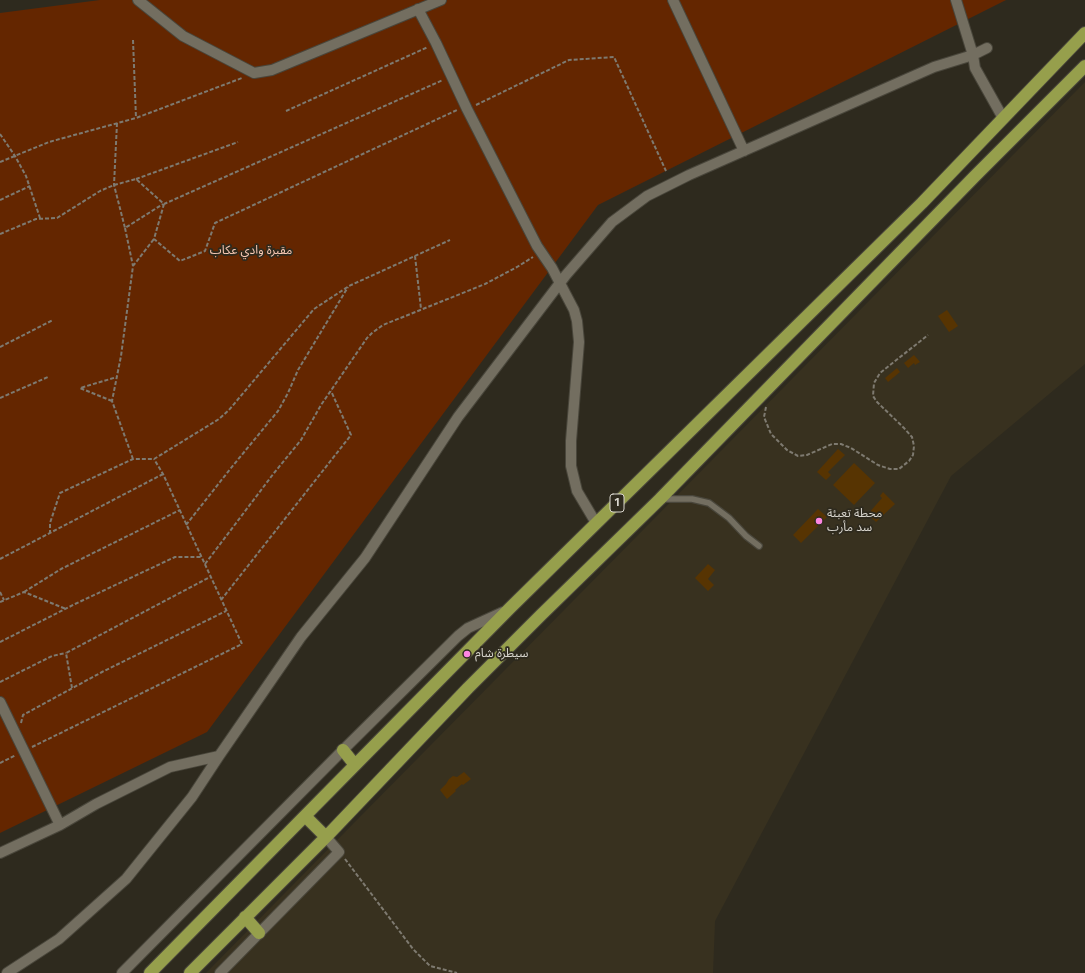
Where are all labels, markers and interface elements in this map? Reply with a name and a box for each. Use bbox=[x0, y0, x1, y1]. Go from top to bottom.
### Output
park label: مقبرة وادي عكاب bbox=[210, 244, 292, 258]
road number: 1 bbox=[610, 494, 624, 512]
place label: محطة تعبئة سد مأرب bbox=[827, 507, 882, 535]
marker: محطة تعبئة سد مأرب bbox=[814, 516, 824, 526]
place label: سيطرة شام bbox=[475, 647, 528, 661]
marker: سيطرة شام bbox=[462, 649, 472, 659]

